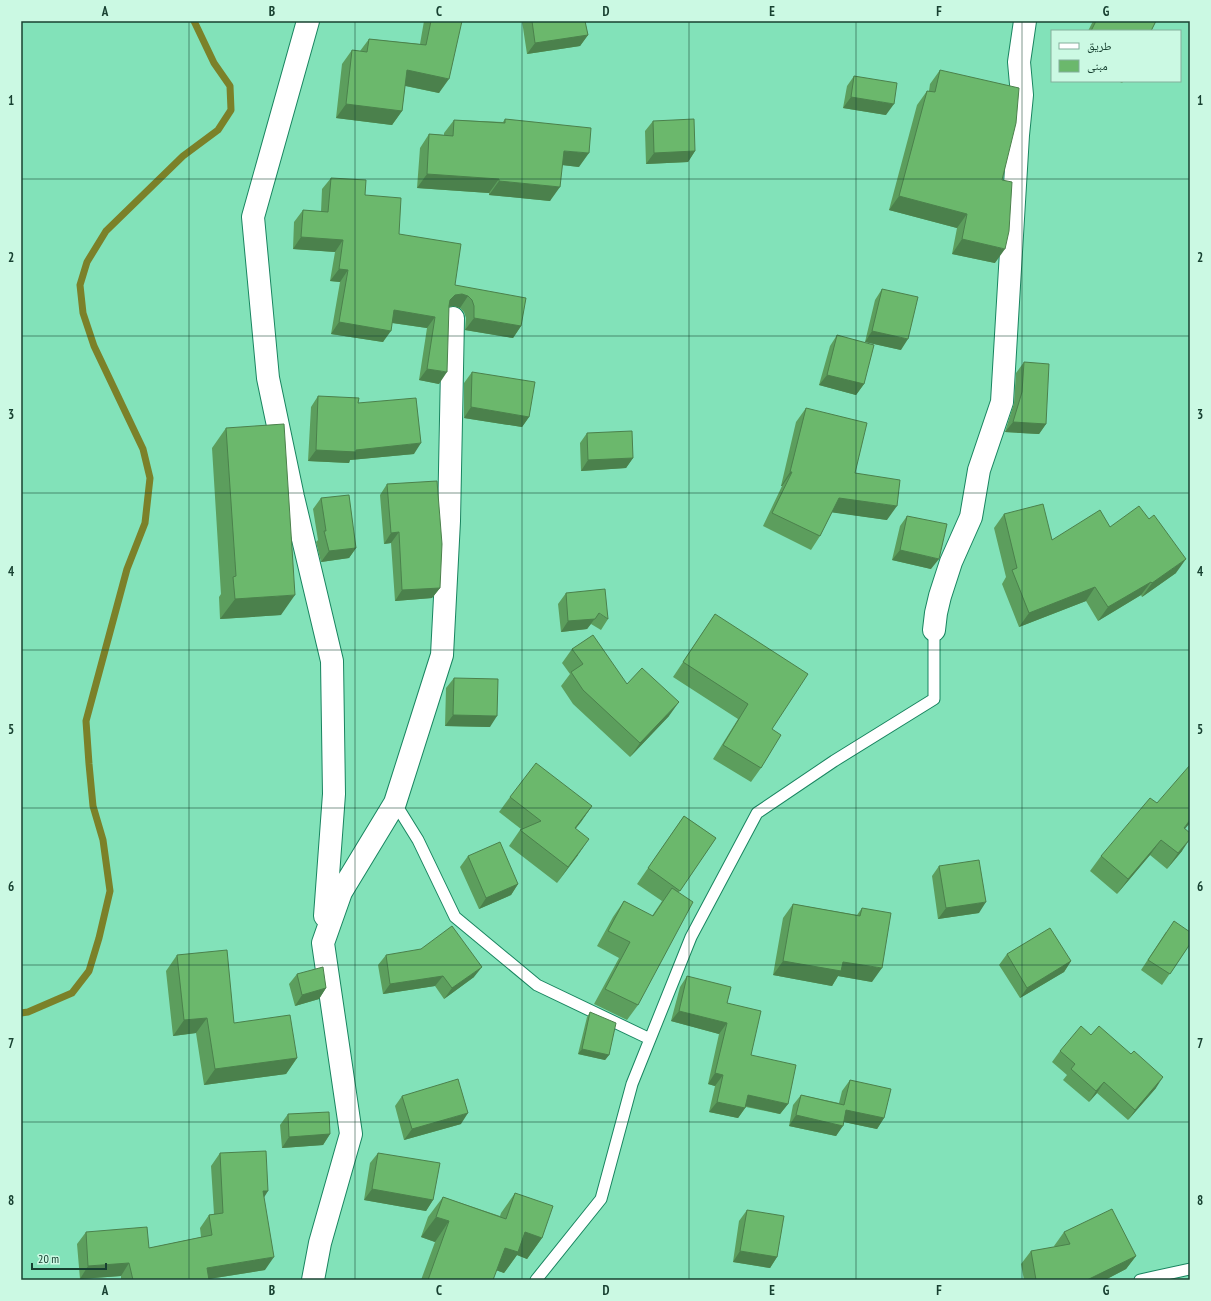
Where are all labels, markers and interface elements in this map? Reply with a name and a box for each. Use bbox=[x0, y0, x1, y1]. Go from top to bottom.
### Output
text: A bbox=[101, 3, 109, 20]
text: B bbox=[269, 3, 275, 20]
text: C bbox=[436, 3, 442, 20]
text: D bbox=[603, 3, 610, 20]
text: E bbox=[769, 3, 775, 20]
text: F bbox=[936, 3, 942, 20]
text: G bbox=[1103, 3, 1110, 20]
legend bbox=[1051, 30, 1181, 82]
text: طريق bbox=[1087, 38, 1112, 53]
text: مبنى bbox=[1087, 58, 1108, 73]
text: 1 bbox=[8, 92, 14, 109]
text: 1 bbox=[1197, 92, 1203, 109]
text: 2 bbox=[8, 249, 14, 266]
text: 2 bbox=[1197, 249, 1203, 266]
text: 3 bbox=[8, 406, 14, 423]
text: 3 bbox=[1197, 406, 1203, 423]
text: 4 bbox=[8, 563, 15, 580]
text: 4 bbox=[1197, 563, 1204, 580]
text: 5 bbox=[8, 721, 14, 738]
text: 5 bbox=[1197, 721, 1203, 738]
text: 6 bbox=[8, 878, 14, 895]
text: 6 bbox=[1197, 878, 1203, 895]
text: 7 bbox=[8, 1035, 14, 1052]
text: 7 bbox=[1197, 1035, 1203, 1052]
text: 8 bbox=[8, 1192, 14, 1209]
text: 8 bbox=[1197, 1192, 1203, 1209]
scale bar bbox=[32, 1245, 106, 1271]
text: 20 m bbox=[38, 1251, 59, 1266]
text: A bbox=[101, 1282, 109, 1299]
text: B bbox=[269, 1282, 275, 1299]
text: C bbox=[436, 1282, 442, 1299]
text: D bbox=[603, 1282, 610, 1299]
text: E bbox=[769, 1282, 775, 1299]
text: F bbox=[936, 1282, 942, 1299]
text: G bbox=[1103, 1282, 1110, 1299]

